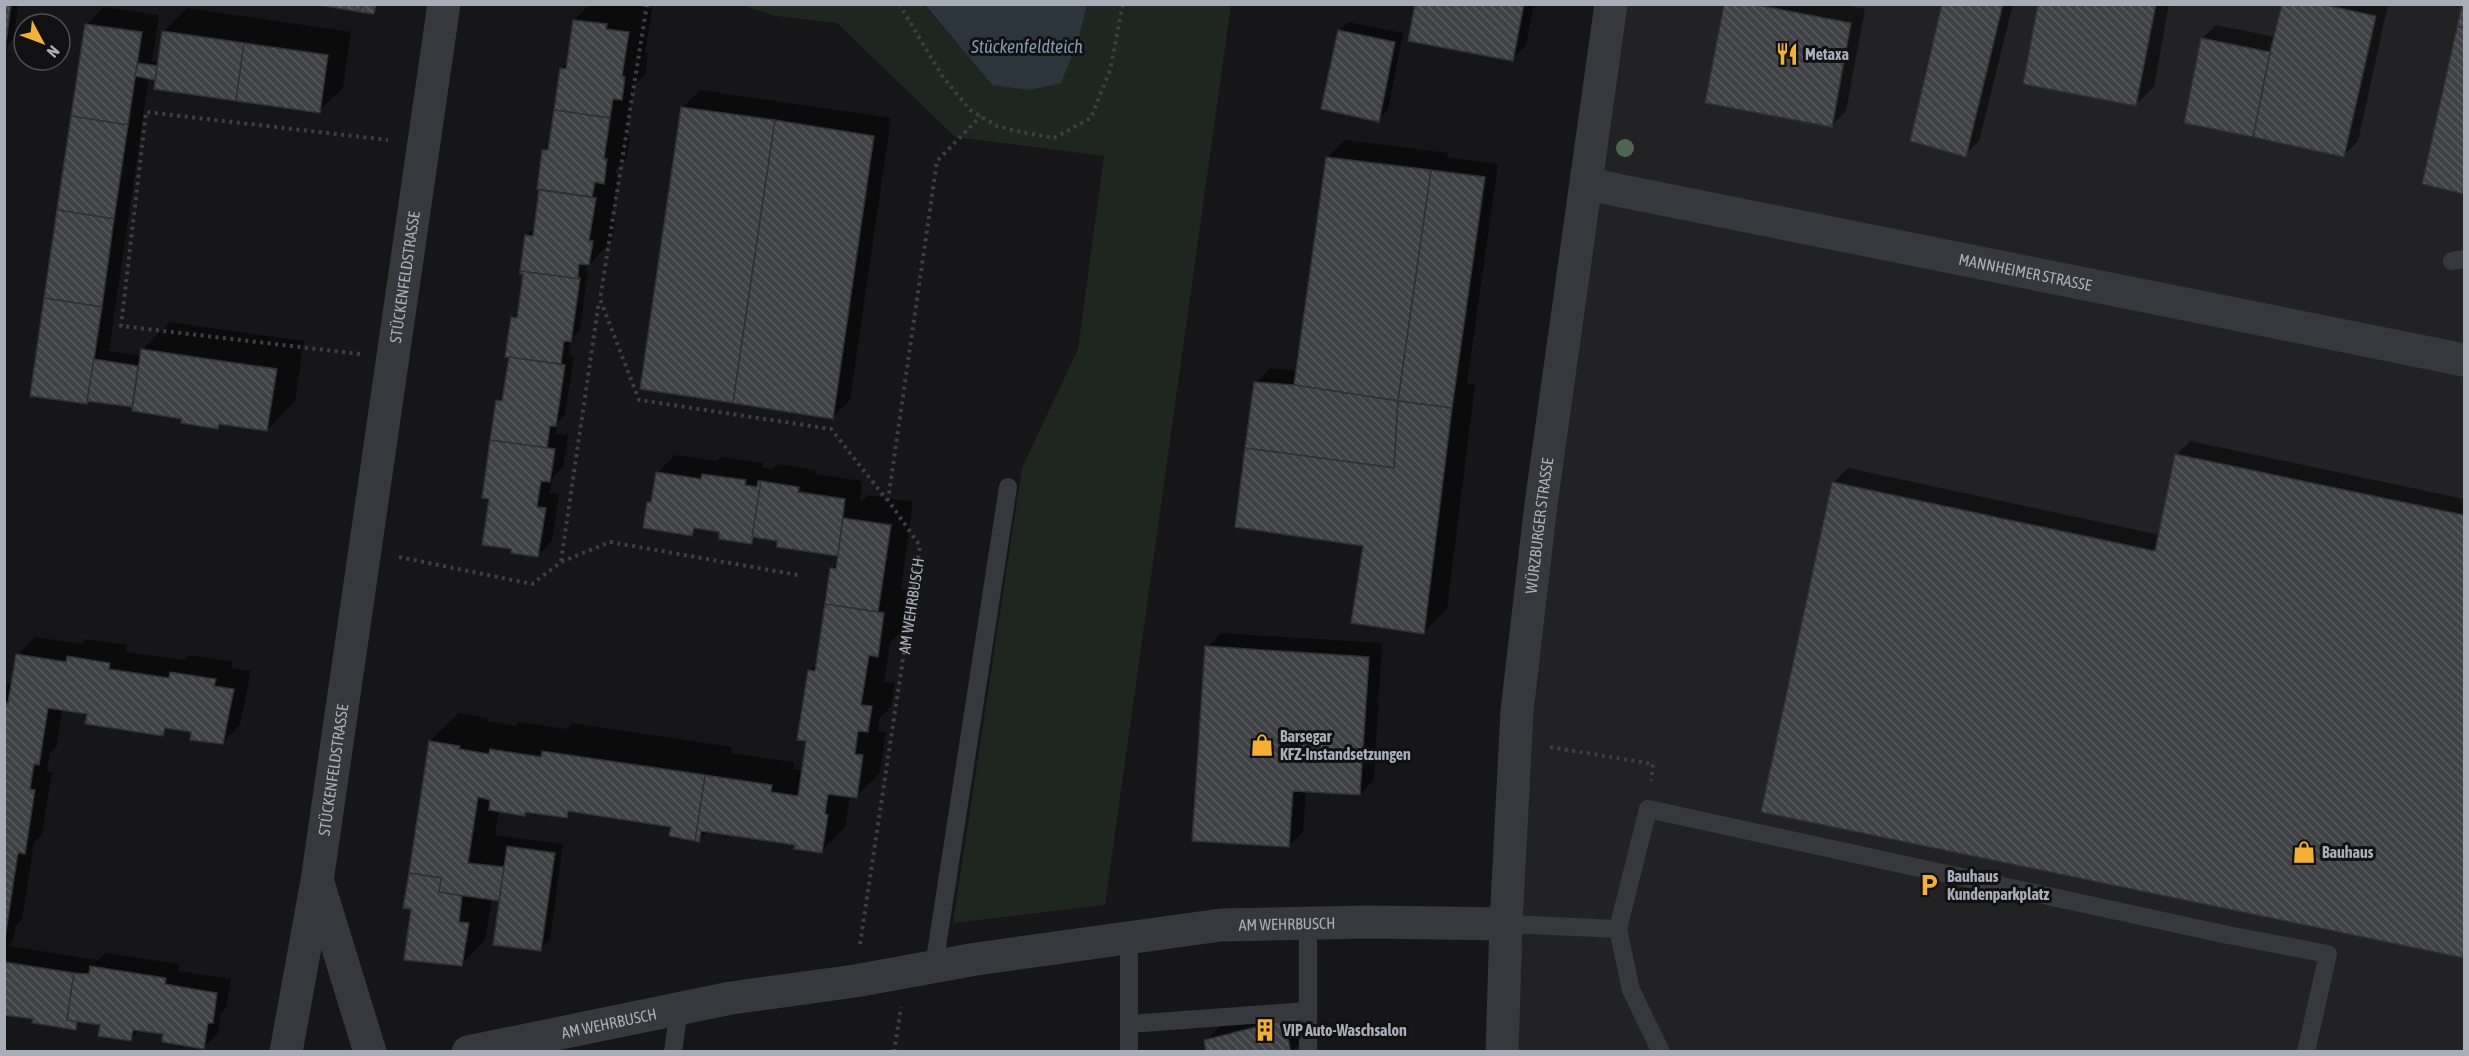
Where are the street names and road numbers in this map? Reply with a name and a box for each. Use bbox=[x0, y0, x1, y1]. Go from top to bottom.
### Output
street label: STÜCKENFELDSTRASSE bbox=[386, 210, 423, 344]
street label: MANNHEIMER STRASSE bbox=[1957, 250, 2094, 294]
street label: WÜRZBURGER STRASSE bbox=[1522, 456, 1556, 594]
street label: AM WEHRBUSCH bbox=[895, 557, 927, 655]
street label: STÜCKENFELDSTRASSE bbox=[315, 703, 352, 837]
street label: AM WEHRBUSCH bbox=[1238, 914, 1336, 934]
street label: AM WEHRBUSCH bbox=[560, 1004, 658, 1042]

